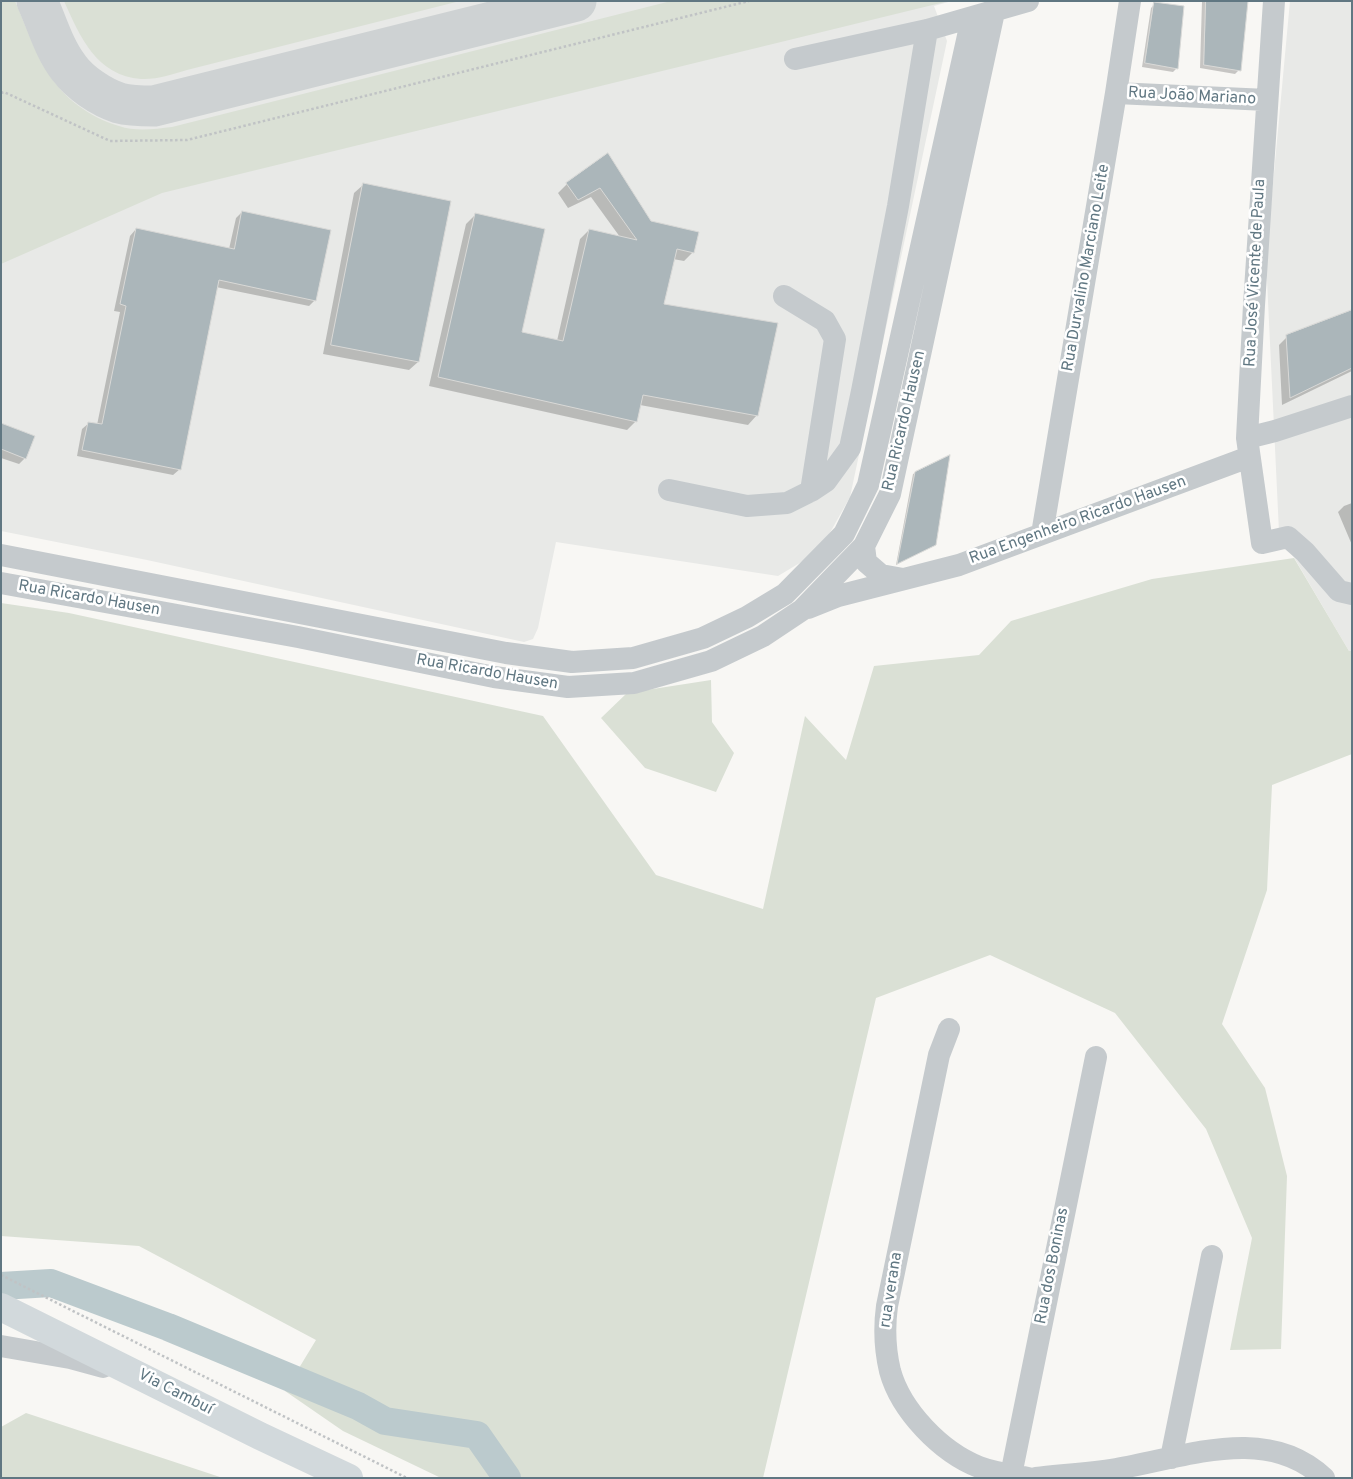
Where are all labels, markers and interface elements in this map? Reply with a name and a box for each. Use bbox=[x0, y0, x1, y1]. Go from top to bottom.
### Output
street label: Rua João Mariano bbox=[1127, 84, 1257, 110]
street label: Rua Durvalino Marciano Leite bbox=[1059, 163, 1115, 373]
street label: Rua José Vicente de Paula bbox=[1241, 178, 1271, 368]
street label: Rua Ricardo Hausen bbox=[879, 349, 931, 493]
street label: Rua Engenheiro Ricardo Hausen bbox=[967, 473, 1189, 569]
street label: Rua Ricardo Hausen bbox=[17, 577, 161, 621]
street label: Rua Ricardo Hausen bbox=[415, 651, 559, 695]
street label: Rua dos Boninas bbox=[1032, 1206, 1074, 1326]
street label: rua verana bbox=[877, 1251, 907, 1329]
street label: Via Cambuí bbox=[134, 1366, 216, 1420]

